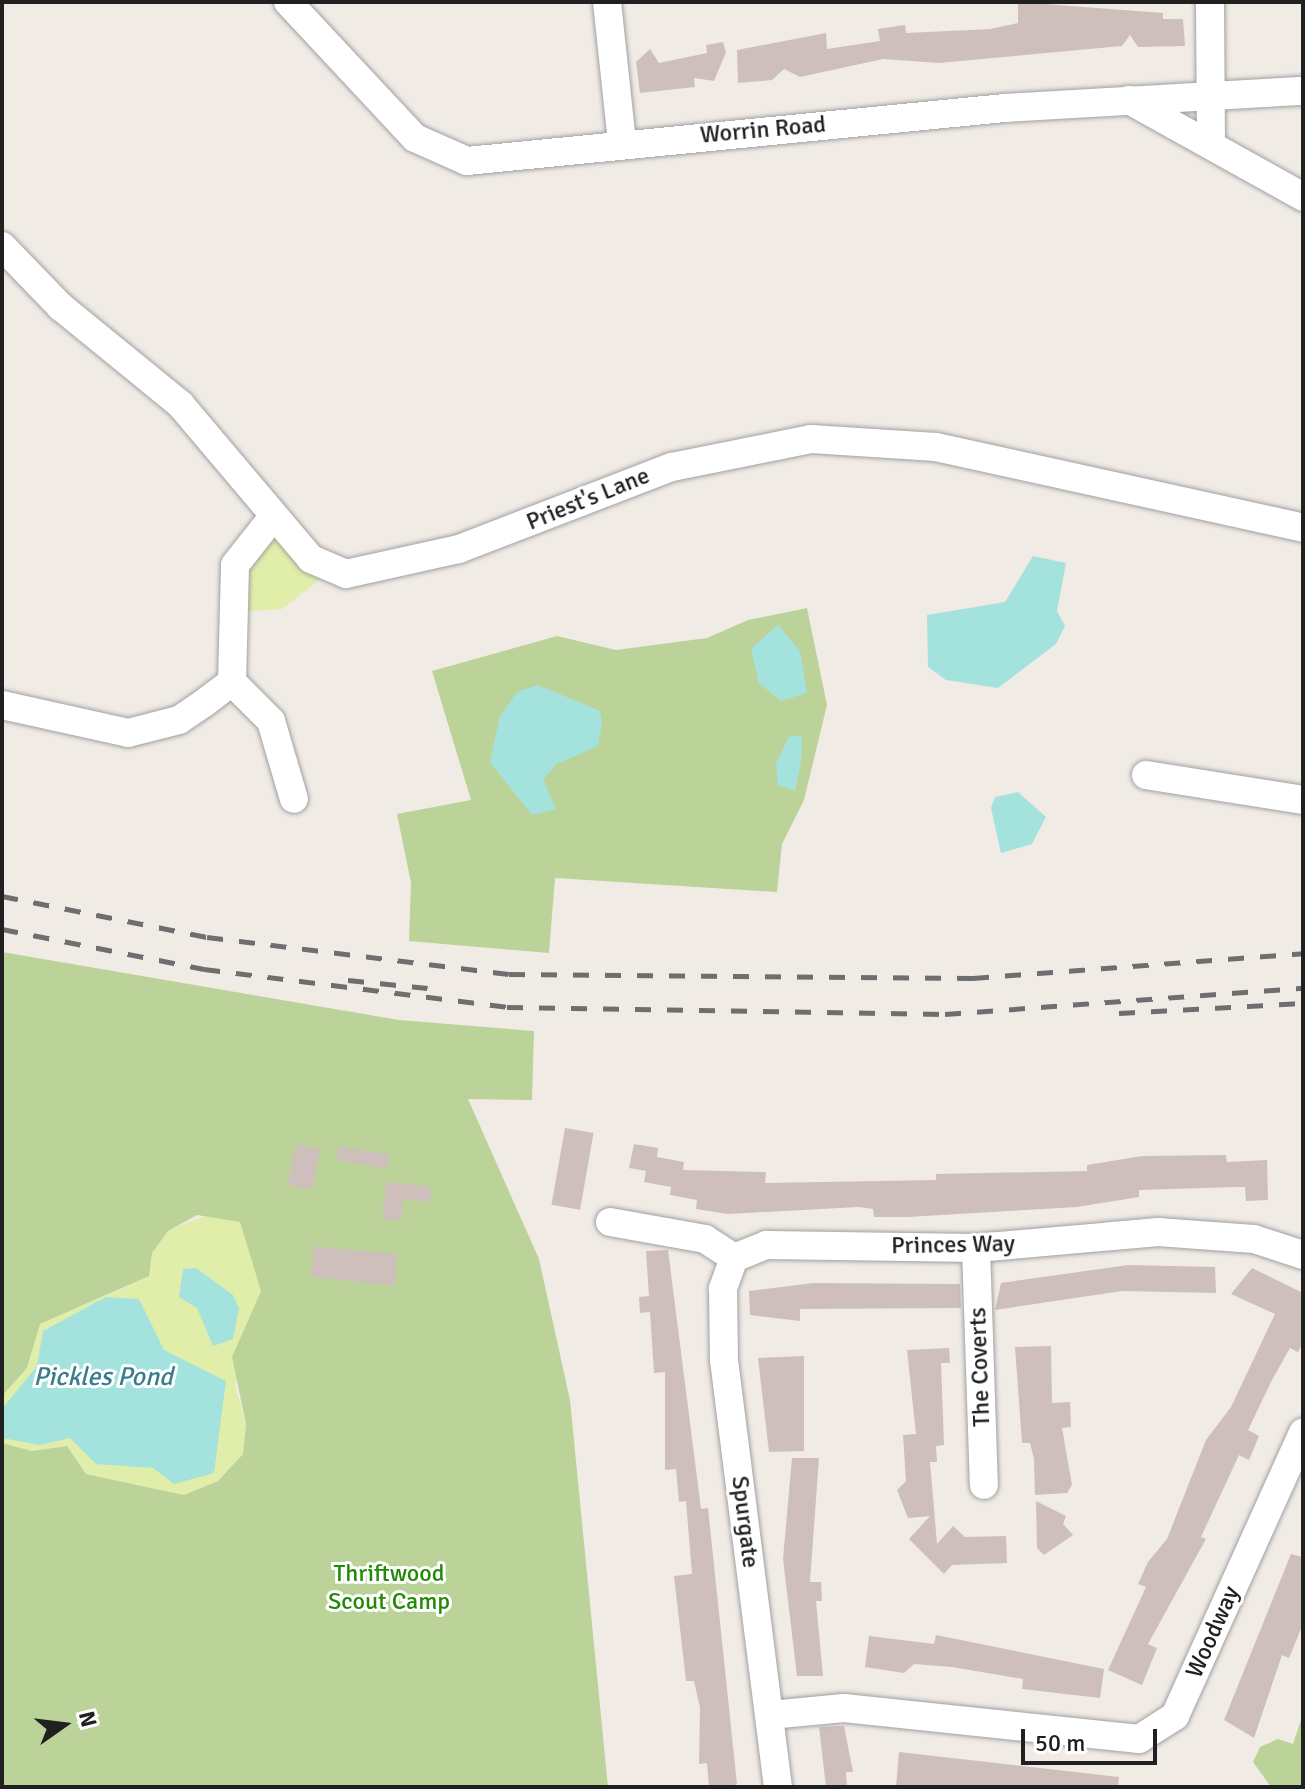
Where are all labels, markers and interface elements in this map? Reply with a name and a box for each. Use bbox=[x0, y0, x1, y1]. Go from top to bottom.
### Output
street label: Worrin Road bbox=[699, 110, 827, 150]
street label: Priest's Lane bbox=[522, 461, 654, 537]
street label: Princes Way bbox=[891, 1230, 1015, 1260]
street label: The Coverts bbox=[964, 1307, 996, 1427]
water label: Pickles Pond bbox=[33, 1362, 173, 1394]
street label: Spurgate bbox=[725, 1474, 765, 1570]
park label: Thriftwood Scout Camp bbox=[328, 1560, 450, 1616]
street label: Woodway bbox=[1180, 1582, 1246, 1682]
north arrow bbox=[24, 1685, 104, 1765]
text: N bbox=[73, 1708, 103, 1730]
scale bar bbox=[1025, 1713, 1161, 1763]
text: 50 m bbox=[1035, 1728, 1085, 1758]

